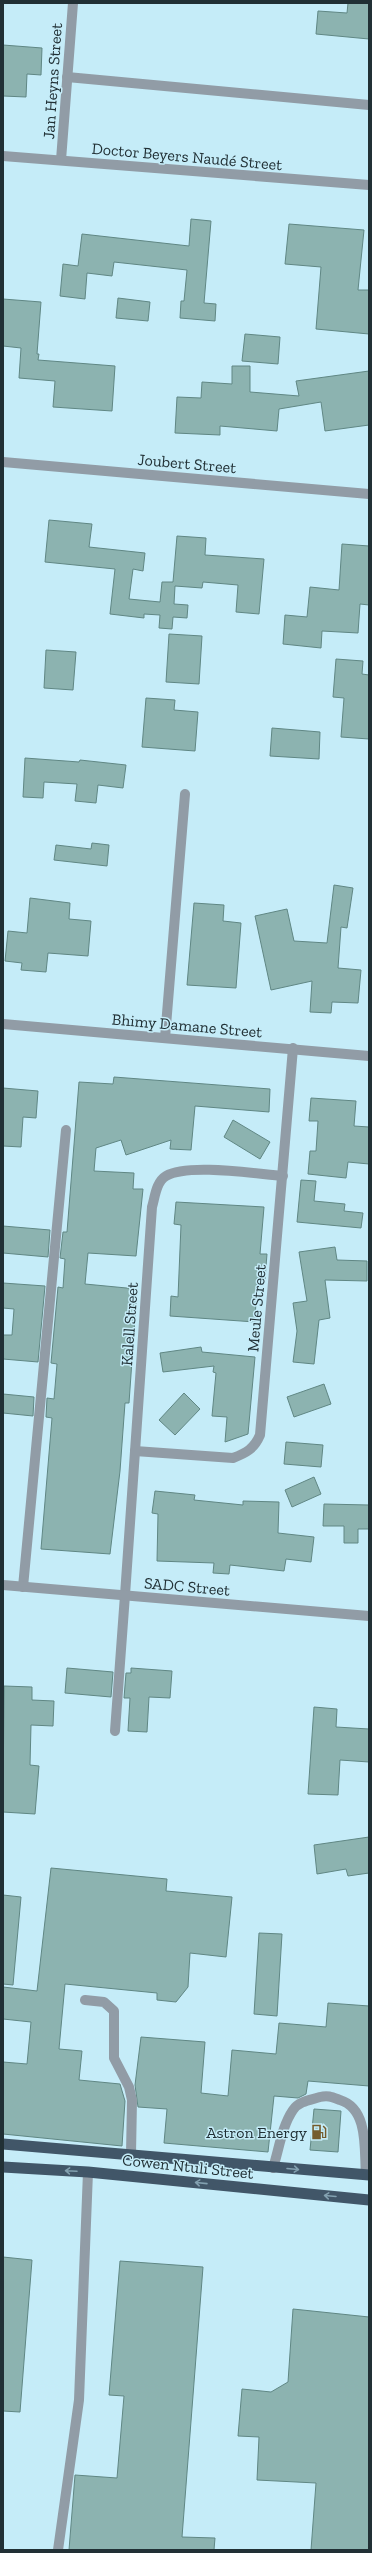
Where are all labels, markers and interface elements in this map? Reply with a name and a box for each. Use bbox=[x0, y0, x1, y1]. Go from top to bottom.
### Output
street label: Jan Heyns Street bbox=[39, 22, 66, 140]
street label: Doctor Beyers Naudé Street bbox=[91, 139, 283, 174]
street label: Joubert Street bbox=[137, 450, 237, 477]
street label: Bhimy Damane Street bbox=[111, 1009, 263, 1042]
street label: Meule Street bbox=[243, 1263, 270, 1353]
street label: Kalell Street bbox=[117, 1281, 142, 1367]
street label: SADC Street bbox=[143, 1573, 231, 1600]
place label: Astron Energy bbox=[206, 2123, 308, 2142]
fuel station icon: Astron Energy bbox=[310, 2123, 328, 2141]
street label: Cowen Ntuli Street bbox=[121, 2150, 255, 2183]
one-way arrow bbox=[286, 2166, 299, 2173]
one-way arrow bbox=[65, 2167, 78, 2175]
one-way arrow bbox=[195, 2179, 208, 2187]
one-way arrow bbox=[324, 2192, 337, 2200]

